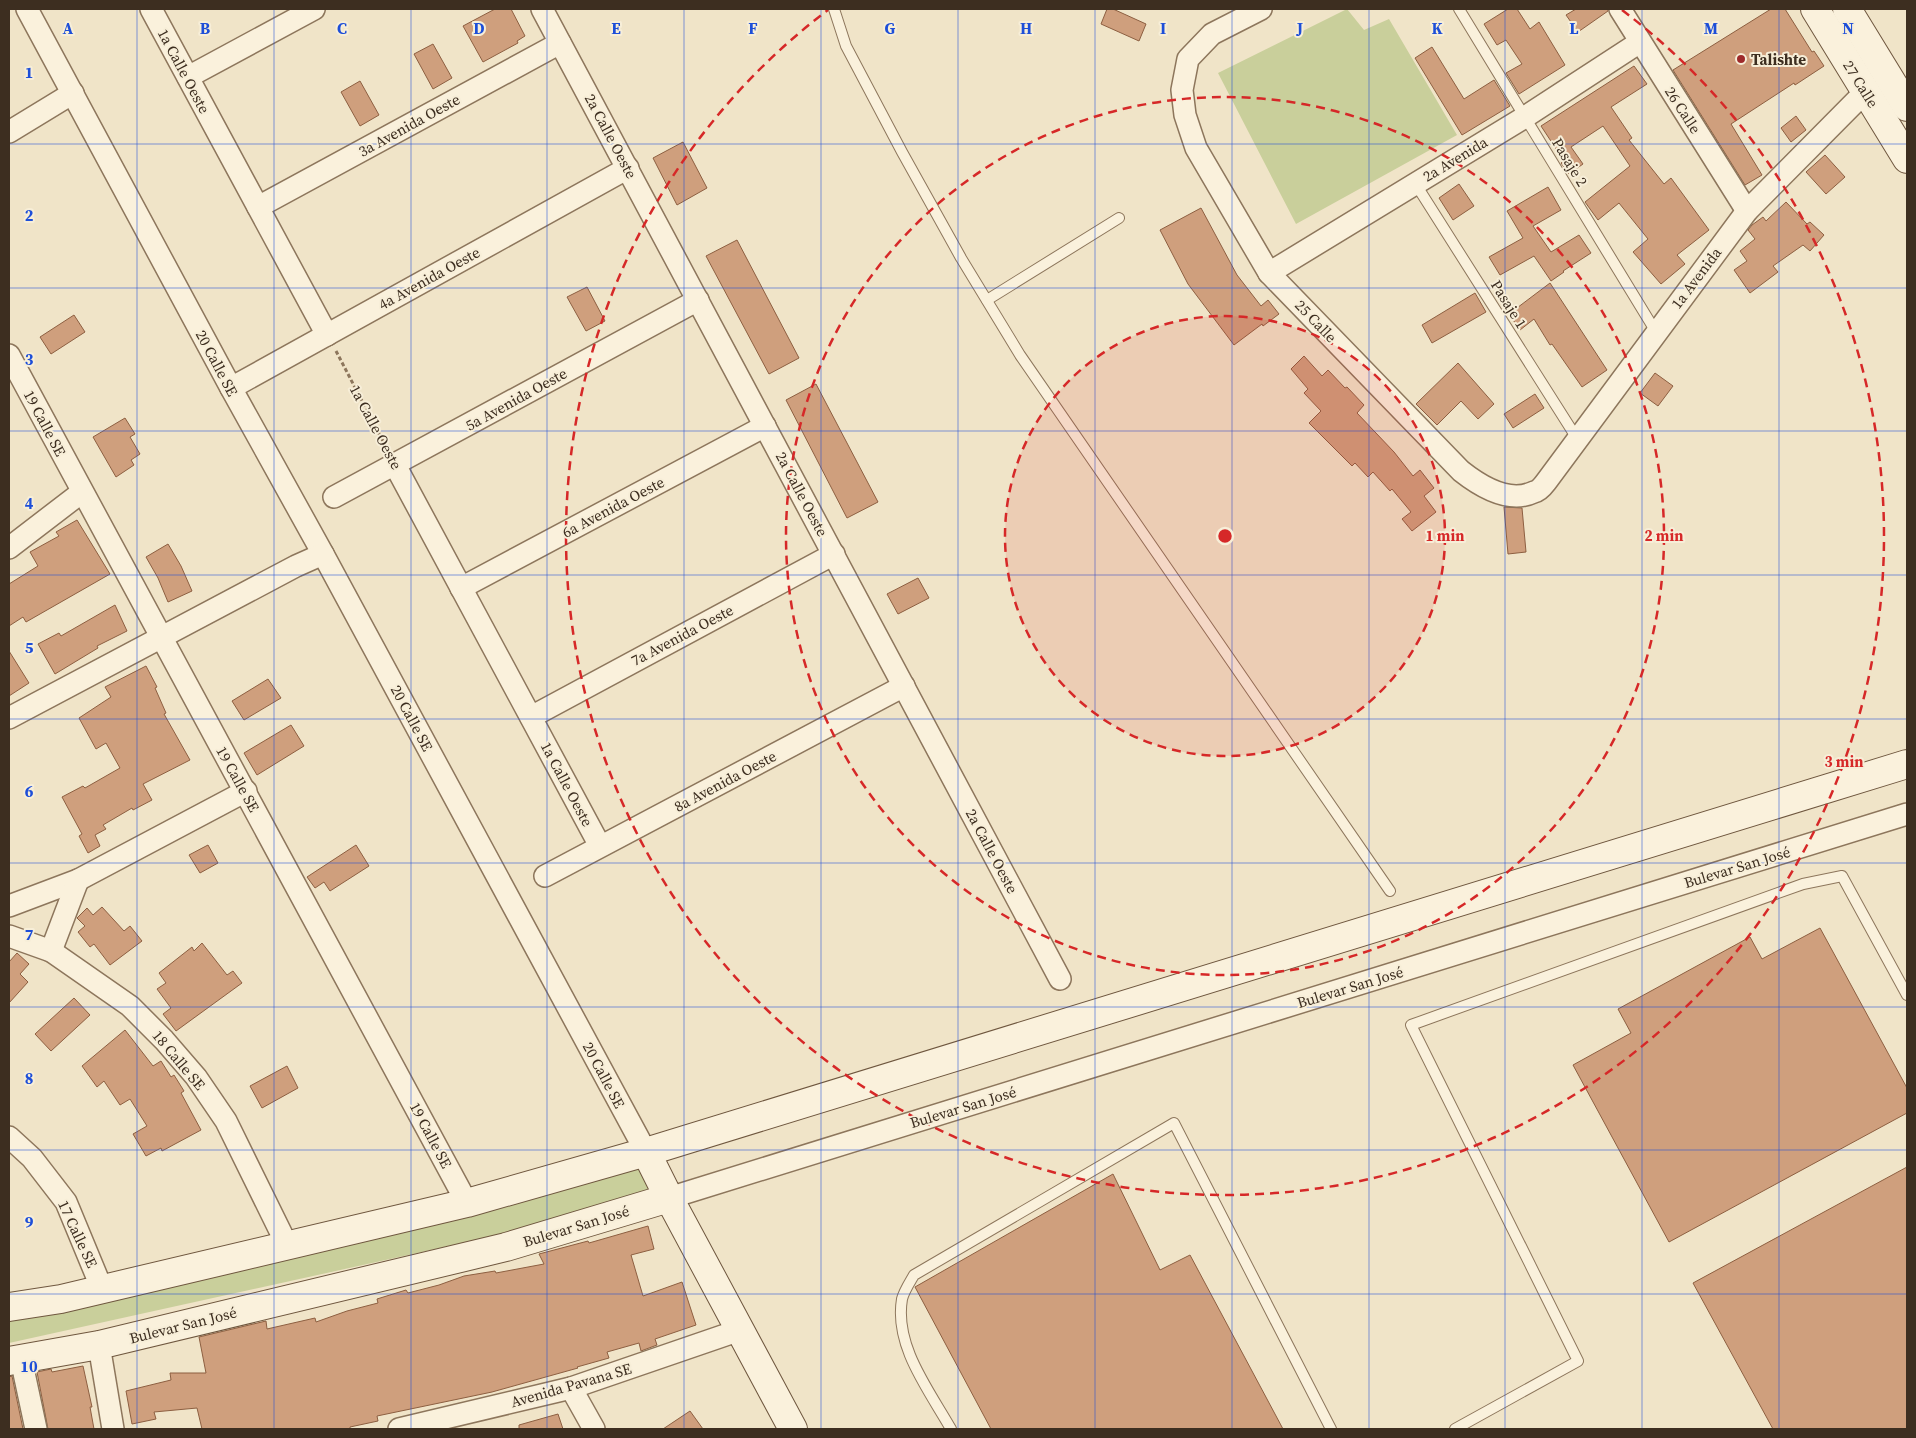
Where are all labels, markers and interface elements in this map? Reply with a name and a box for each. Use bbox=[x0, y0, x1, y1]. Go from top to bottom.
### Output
text: A bbox=[63, 17, 74, 39]
text: B bbox=[200, 17, 211, 39]
text: C bbox=[337, 17, 347, 39]
text: D bbox=[473, 17, 485, 39]
text: E bbox=[611, 17, 621, 39]
text: F bbox=[748, 17, 758, 39]
text: G bbox=[885, 17, 896, 39]
text: H bbox=[1020, 17, 1032, 39]
text: I bbox=[1160, 17, 1166, 39]
text: J bbox=[1296, 17, 1303, 39]
text: K bbox=[1431, 17, 1443, 39]
text: L bbox=[1569, 17, 1579, 39]
text: M bbox=[1704, 17, 1718, 39]
text: N bbox=[1842, 17, 1854, 39]
street label: 1a Calle Oeste bbox=[153, 25, 215, 117]
place label: Talishte bbox=[1751, 49, 1806, 70]
marker: Talishte bbox=[1735, 53, 1747, 65]
street label: 27 Calle bbox=[1838, 56, 1884, 112]
text: 1 bbox=[25, 61, 33, 83]
street label: 26 Calle bbox=[1660, 82, 1706, 138]
street label: 3a Avenida Oeste bbox=[355, 88, 464, 162]
street label: 2a Calle Oeste bbox=[580, 90, 642, 182]
street label: 2a Avenida bbox=[1419, 131, 1492, 187]
street label: Pasaje 2 bbox=[1547, 134, 1593, 190]
text: 2 bbox=[25, 204, 34, 226]
street label: 4a Avenida Oeste bbox=[375, 241, 484, 315]
street label: 1a Avenida bbox=[1666, 243, 1726, 313]
street label: Pasaje 1 bbox=[1486, 276, 1532, 332]
street label: 25 Calle bbox=[1290, 295, 1342, 347]
street label: 20 Calle SE bbox=[191, 326, 243, 400]
text: 3 bbox=[25, 348, 34, 370]
street label: 5a Avenida Oeste bbox=[462, 362, 571, 436]
street label: 1a Calle Oeste bbox=[345, 381, 407, 473]
street label: 19 Calle SE bbox=[19, 386, 71, 460]
street label: 2a Calle Oeste bbox=[771, 448, 833, 540]
street label: 6a Avenida Oeste bbox=[558, 471, 668, 543]
text: 4 bbox=[25, 492, 34, 514]
text: 1 min bbox=[1426, 525, 1464, 546]
text: 2 min bbox=[1645, 525, 1683, 546]
centre of rings bbox=[1216, 527, 1234, 545]
street label: 7a Avenida Oeste bbox=[627, 599, 737, 671]
text: 5 bbox=[25, 636, 34, 658]
street label: 20 Calle SE bbox=[386, 681, 438, 755]
street label: 1a Calle Oeste bbox=[536, 738, 598, 830]
street label: 19 Calle SE bbox=[211, 742, 265, 816]
street label: 8a Avenida Oeste bbox=[670, 745, 780, 817]
text: 3 min bbox=[1825, 751, 1863, 772]
text: 6 bbox=[25, 780, 34, 802]
street label: 2a Calle Oeste bbox=[961, 805, 1023, 897]
street label: Bulevar San José bbox=[1681, 841, 1793, 893]
text: 7 bbox=[25, 923, 34, 945]
street label: Bulevar San José bbox=[1294, 961, 1406, 1013]
street label: 18 Calle SE bbox=[148, 1026, 210, 1094]
street label: 20 Calle SE bbox=[578, 1038, 630, 1112]
text: 8 bbox=[25, 1067, 33, 1089]
street label: Bulevar San José bbox=[907, 1081, 1019, 1133]
street label: 19 Calle SE bbox=[405, 1098, 457, 1172]
street label: 17 Calle SE bbox=[53, 1197, 103, 1271]
street label: Bulevar San José bbox=[520, 1200, 632, 1252]
text: 9 bbox=[25, 1211, 34, 1233]
street label: Bulevar San José bbox=[127, 1301, 239, 1349]
text: 10 bbox=[20, 1355, 38, 1377]
street label: Avenida Pavana SE bbox=[508, 1358, 634, 1412]

